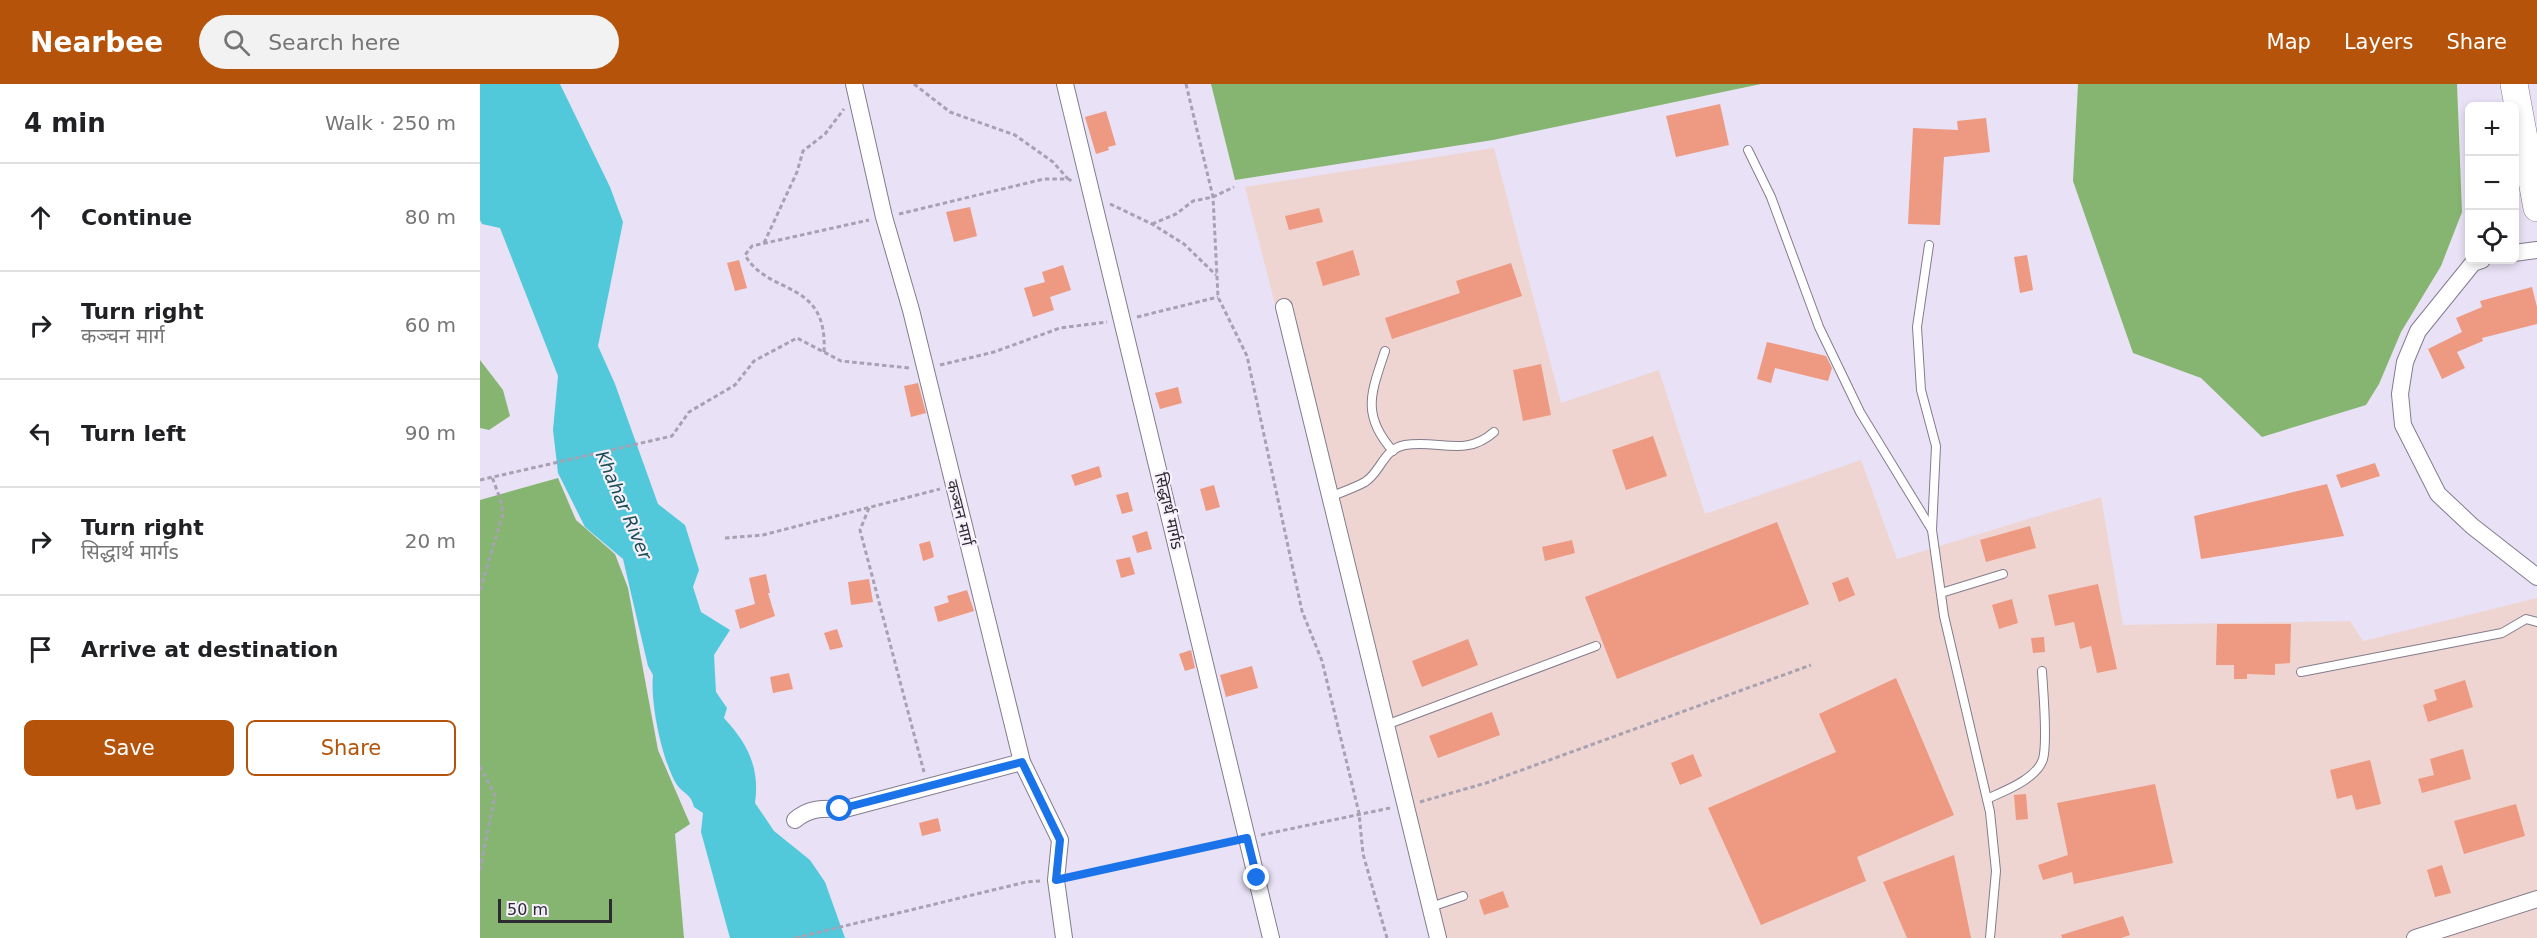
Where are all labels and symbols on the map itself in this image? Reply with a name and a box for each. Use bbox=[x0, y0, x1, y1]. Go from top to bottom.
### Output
water label: Khahar River bbox=[592, 447, 657, 564]
street label: सिद्धार्थ मार्गs bbox=[1151, 471, 1187, 551]
street label: कञ्चन मार्ग bbox=[943, 478, 978, 549]
route start bbox=[826, 795, 852, 821]
route end bbox=[1243, 864, 1269, 890]
scale bar bbox=[498, 896, 612, 924]

